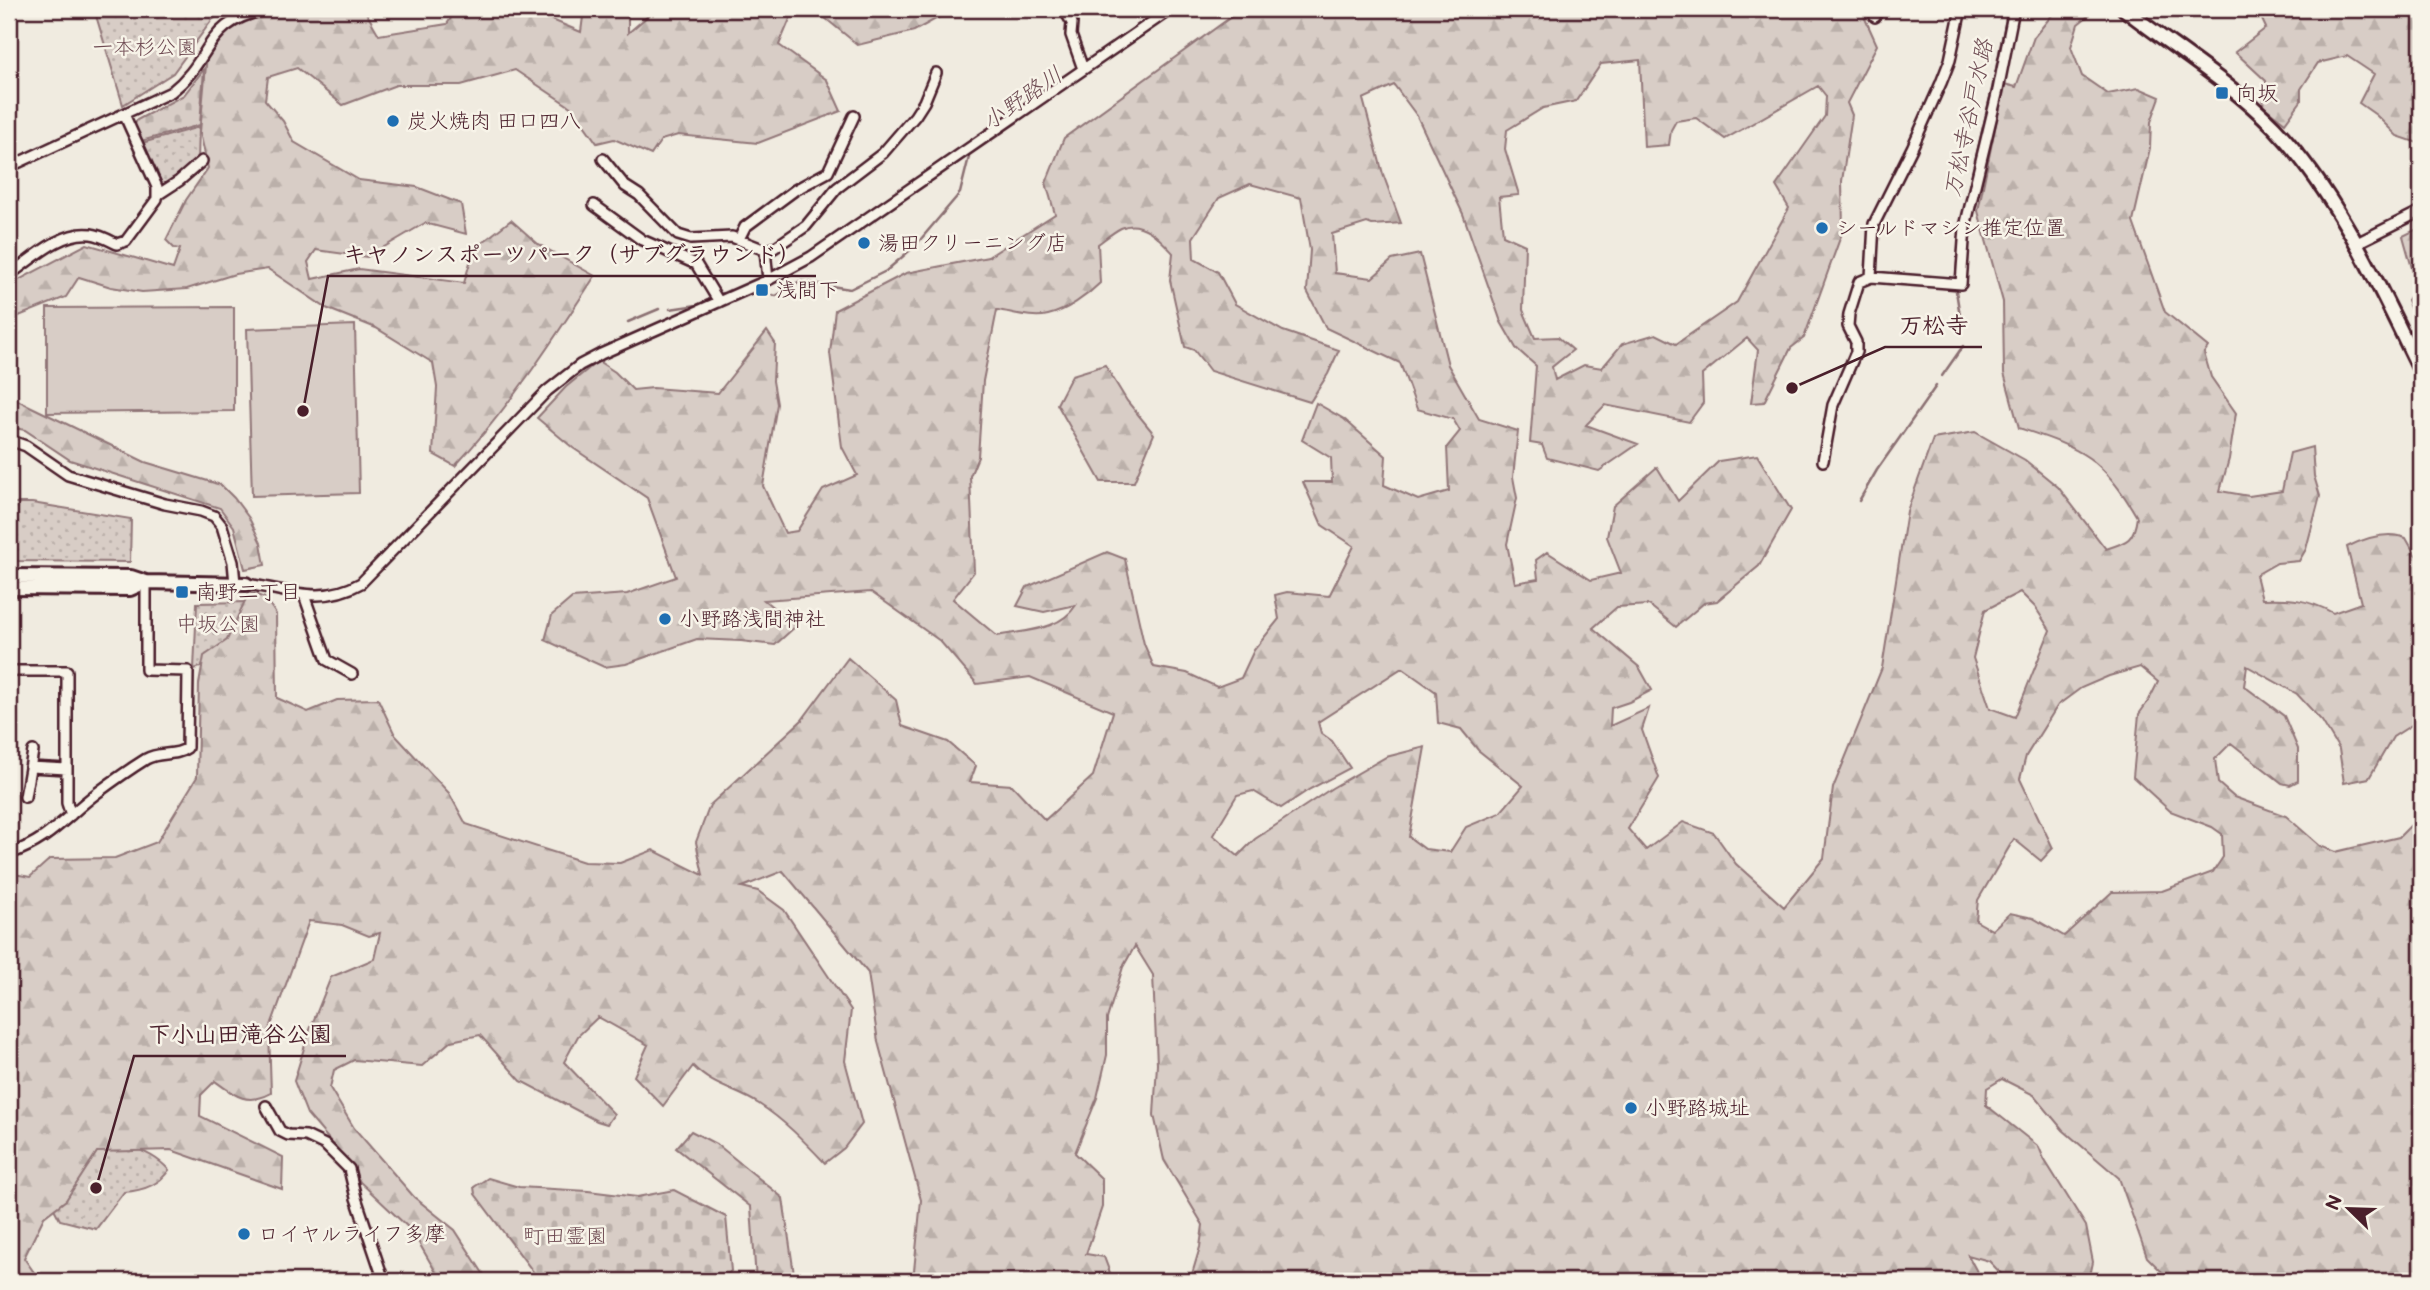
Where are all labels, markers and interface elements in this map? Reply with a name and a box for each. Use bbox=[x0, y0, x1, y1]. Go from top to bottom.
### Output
park label: 一本杉公園 bbox=[93, 35, 198, 60]
water label: 万松寺谷戸水路 bbox=[1939, 35, 2000, 200]
water label: 小野路川 bbox=[977, 61, 1068, 137]
place label: 向坂 bbox=[2236, 81, 2278, 106]
marker: 向坂 bbox=[2214, 85, 2230, 101]
place label: 炭火焼肉 田口四八 bbox=[407, 109, 581, 134]
marker: 炭火焼肉 田口四八 bbox=[385, 113, 401, 129]
place label: シールドマシン推定位置 bbox=[1836, 216, 2066, 241]
marker: シールドマシン推定位置 bbox=[1814, 220, 1830, 236]
place label: 湯田クリーニング店 bbox=[878, 231, 1067, 256]
callout: キヤノンスポーツパーク（サブグラウンド） bbox=[328, 232, 816, 276]
marker: 湯田クリーニング店 bbox=[856, 235, 872, 251]
text: キヤノンスポーツパーク（サブグラウンド） bbox=[343, 241, 801, 269]
place label: 浅間下 bbox=[776, 278, 839, 303]
marker: 浅間下 bbox=[754, 282, 770, 298]
callout: 万松寺 bbox=[1885, 303, 1982, 347]
text: 万松寺 bbox=[1900, 312, 1969, 340]
place label: 南野二丁目 bbox=[196, 580, 301, 605]
marker: 南野二丁目 bbox=[174, 584, 190, 600]
place label: 小野路浅間神社 bbox=[679, 607, 826, 632]
marker: 小野路浅間神社 bbox=[657, 611, 673, 627]
park label: 中坂公園 bbox=[176, 612, 260, 637]
callout: 下小山田滝谷公園 bbox=[134, 1012, 346, 1056]
text: 下小山田滝谷公園 bbox=[148, 1021, 332, 1049]
place label: 小野路城址 bbox=[1645, 1096, 1750, 1121]
marker: 小野路城址 bbox=[1623, 1100, 1639, 1116]
north arrow bbox=[2314, 1174, 2384, 1244]
text: N bbox=[2321, 1192, 2348, 1214]
place label: ロイヤルライフ多摩 bbox=[258, 1222, 446, 1247]
park label: 町田霊園 bbox=[523, 1224, 607, 1249]
marker: ロイヤルライフ多摩 bbox=[236, 1226, 252, 1242]

